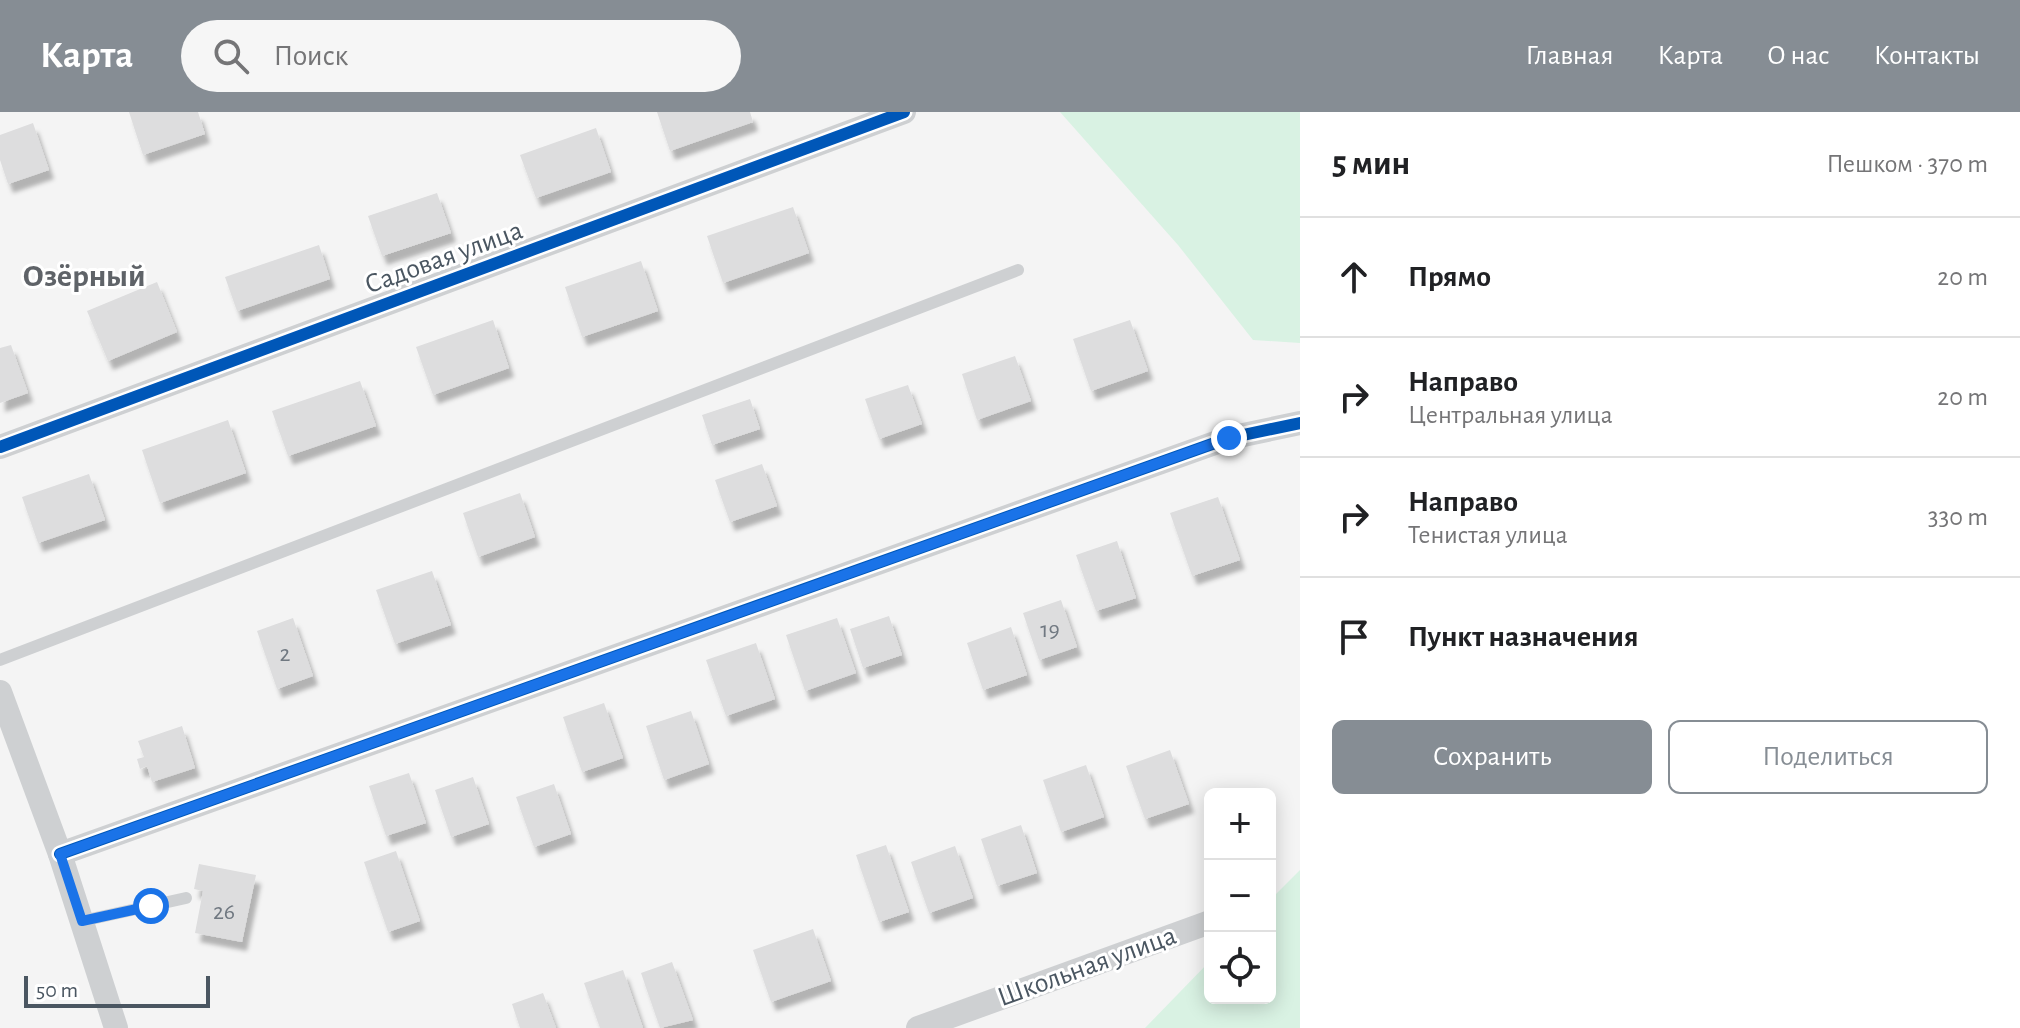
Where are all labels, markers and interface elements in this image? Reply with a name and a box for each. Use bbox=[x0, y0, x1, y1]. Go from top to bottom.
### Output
search box bbox=[181, 20, 741, 92]
icon: search bbox=[209, 34, 253, 78]
text: Карта bbox=[40, 37, 133, 75]
text: Поиск bbox=[273, 41, 348, 71]
text: Главная bbox=[1525, 42, 1613, 70]
text: Карта bbox=[1657, 42, 1723, 70]
text: О нас bbox=[1767, 42, 1830, 70]
text: Контакты bbox=[1874, 42, 1980, 70]
text: 5 мин bbox=[1332, 147, 1410, 181]
text: Пешком · 370 m bbox=[1826, 151, 1988, 177]
street label: Садовая улица bbox=[361, 216, 527, 300]
icon: ahead bbox=[1332, 255, 1376, 299]
district label: Озёрный bbox=[23, 260, 145, 292]
text: Прямо bbox=[1408, 262, 1491, 292]
text: 20 m bbox=[1937, 264, 1988, 290]
text: Направо bbox=[1408, 367, 1518, 397]
icon: right bbox=[1332, 375, 1376, 419]
text: 20 m bbox=[1937, 384, 1988, 410]
text: Центральная улица bbox=[1408, 402, 1613, 428]
route end bbox=[1211, 420, 1247, 456]
text: Направо bbox=[1408, 487, 1518, 517]
icon: right bbox=[1332, 495, 1376, 539]
text: 330 m bbox=[1928, 504, 1988, 530]
text: Тенистая улица bbox=[1408, 522, 1568, 548]
icon: arrive bbox=[1332, 615, 1376, 659]
house number: 19 bbox=[1040, 618, 1060, 642]
text: Пункт назначения bbox=[1408, 622, 1639, 652]
house number: 2 bbox=[280, 642, 291, 666]
button: Сохранить bbox=[1332, 720, 1652, 794]
button: Поделиться bbox=[1668, 720, 1988, 794]
map controls bbox=[1204, 788, 1276, 1004]
button: + bbox=[1204, 788, 1276, 860]
button: − bbox=[1204, 860, 1276, 932]
route start bbox=[133, 888, 169, 924]
house number: 26 bbox=[213, 900, 235, 924]
street label: Школьная улица bbox=[994, 922, 1180, 1012]
button: locate bbox=[1204, 932, 1276, 1004]
scale bar bbox=[24, 972, 210, 1008]
text: 50 m bbox=[36, 979, 78, 1001]

